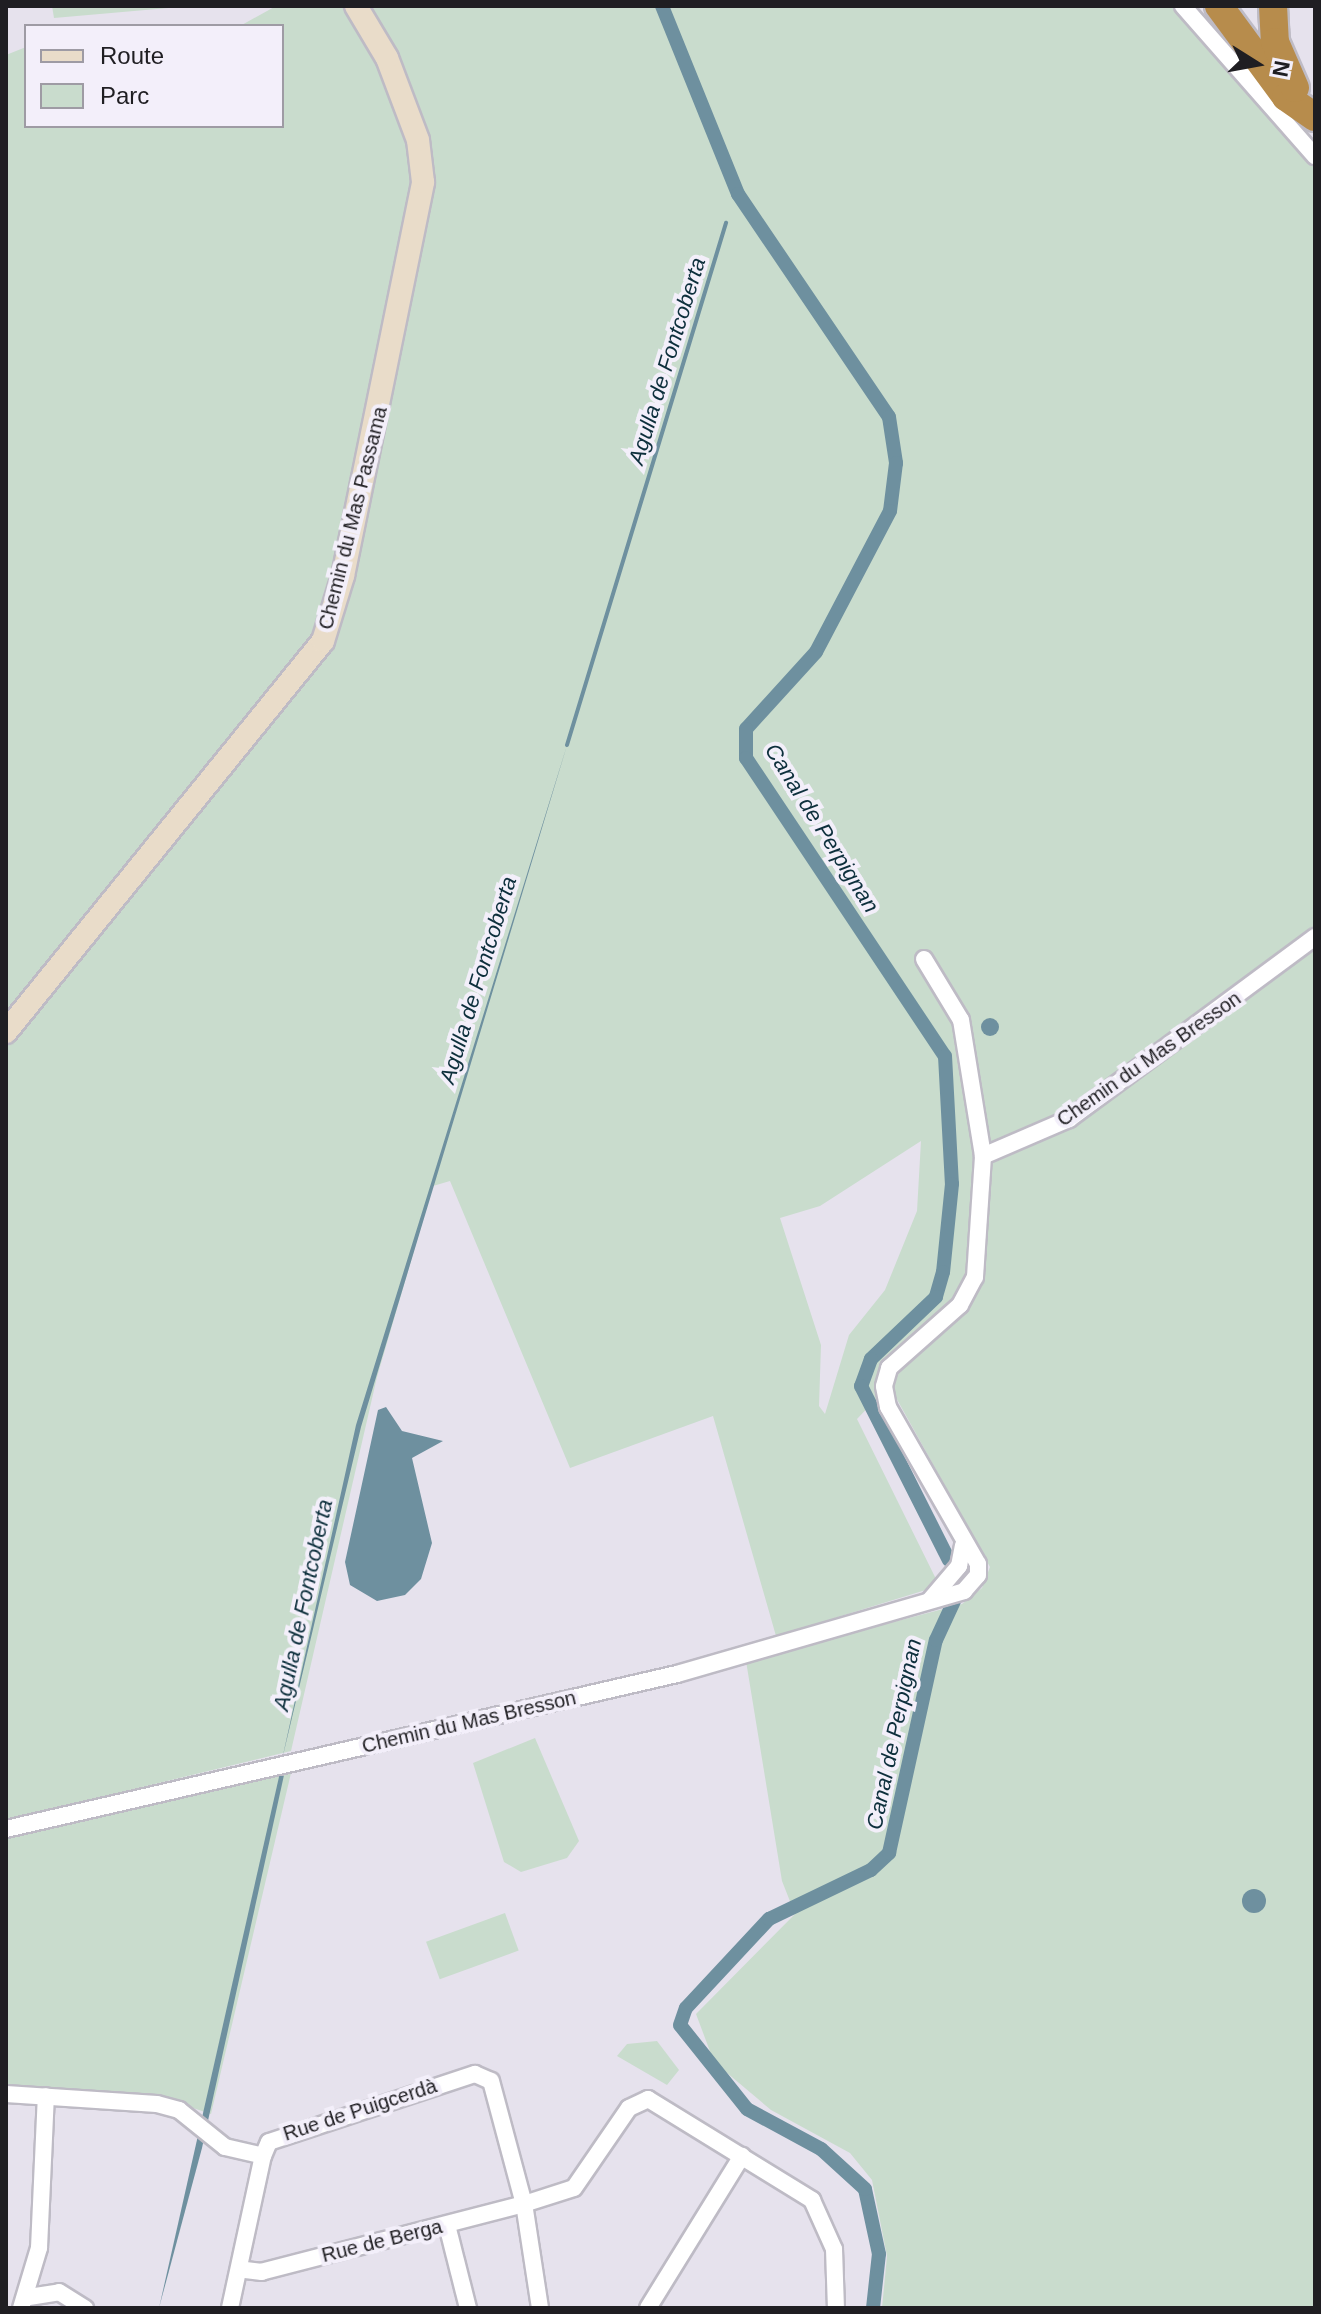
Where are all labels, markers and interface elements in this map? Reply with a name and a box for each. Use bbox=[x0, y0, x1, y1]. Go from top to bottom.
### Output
legend bbox=[24, 24, 284, 128]
north arrow bbox=[1217, 24, 1297, 104]
text: Route bbox=[100, 42, 164, 69]
text: N bbox=[1267, 58, 1295, 79]
text: Parc bbox=[100, 82, 149, 109]
water label: Agulla de Fontcoberta bbox=[623, 254, 711, 468]
street label: Chemin du Mas Passama bbox=[314, 404, 392, 632]
water label: Canal de Perpignan bbox=[759, 739, 885, 917]
water label: Agulla de Fontcoberta bbox=[434, 873, 522, 1087]
street label: Chemin du Mas Bresson bbox=[1052, 986, 1246, 1132]
water label: Agulla de Fontcoberta bbox=[268, 1497, 338, 1713]
water label: Canal de Perpignan bbox=[861, 1636, 927, 1832]
street label: Chemin du Mas Bresson bbox=[360, 1686, 578, 1758]
street label: Rue de Puigcerdà bbox=[280, 2074, 440, 2146]
street label: Rue de Berga bbox=[319, 2214, 445, 2268]

